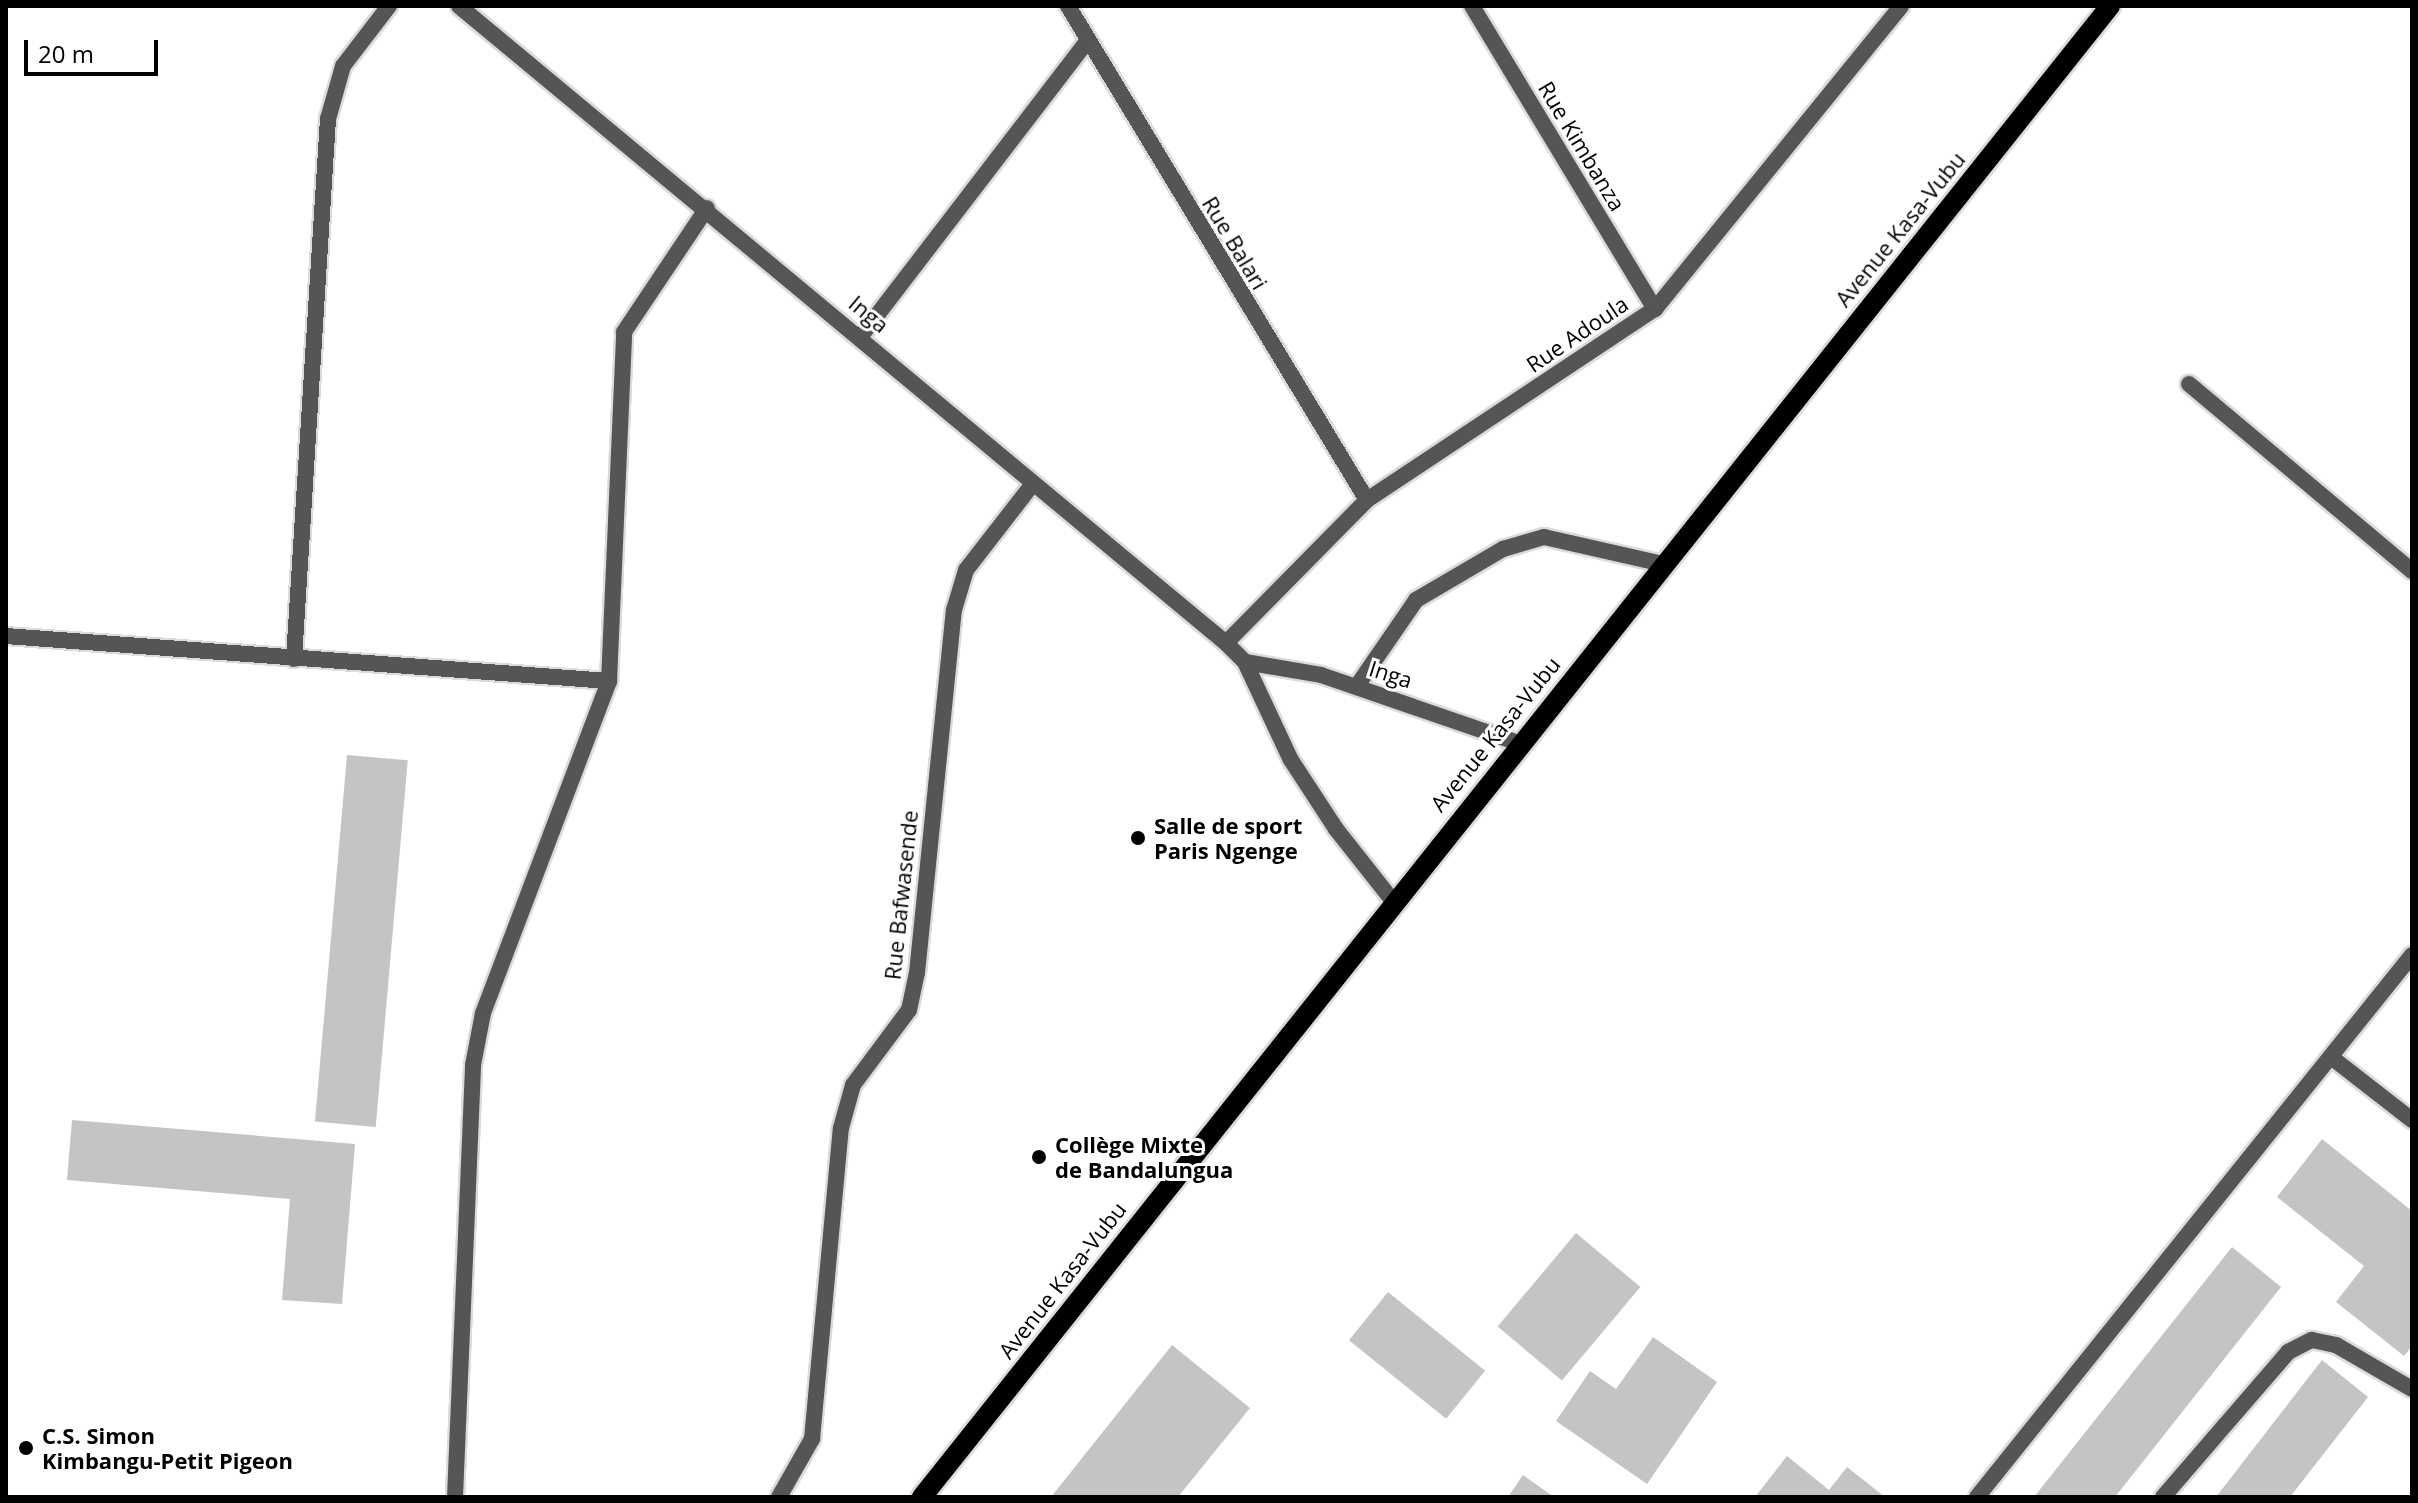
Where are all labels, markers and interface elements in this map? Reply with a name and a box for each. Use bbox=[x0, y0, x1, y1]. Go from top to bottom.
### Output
scale bar bbox=[28, 24, 162, 74]
text: 20 m bbox=[38, 37, 94, 70]
street label: Rue Kimbanza bbox=[1533, 77, 1631, 215]
street label: Avenue Kasa-Vubu bbox=[1830, 146, 1970, 312]
street label: Rue Balari bbox=[1197, 192, 1273, 294]
street label: Inga bbox=[844, 290, 894, 338]
street label: Rue Adoula bbox=[1521, 290, 1633, 378]
street label: Avenue Kasa-Vubu bbox=[1425, 651, 1565, 817]
street label: Inga bbox=[1366, 655, 1416, 693]
street label: Rue Bafwasende bbox=[879, 809, 923, 981]
place label: Salle de sport Paris Ngenge bbox=[1154, 812, 1302, 864]
marker: Salle de sport Paris Ngenge bbox=[1129, 829, 1147, 847]
place label: Collège Mixte de Bandalungua bbox=[1055, 1131, 1233, 1182]
marker: Collège Mixte de Bandalungua bbox=[1030, 1148, 1048, 1166]
street label: Avenue Kasa-Vubu bbox=[993, 1196, 1131, 1364]
place label: C.S. Simon Kimbangu-Petit Pigeon bbox=[42, 1422, 293, 1474]
marker: C.S. Simon Kimbangu-Petit Pigeon bbox=[17, 1439, 35, 1457]

